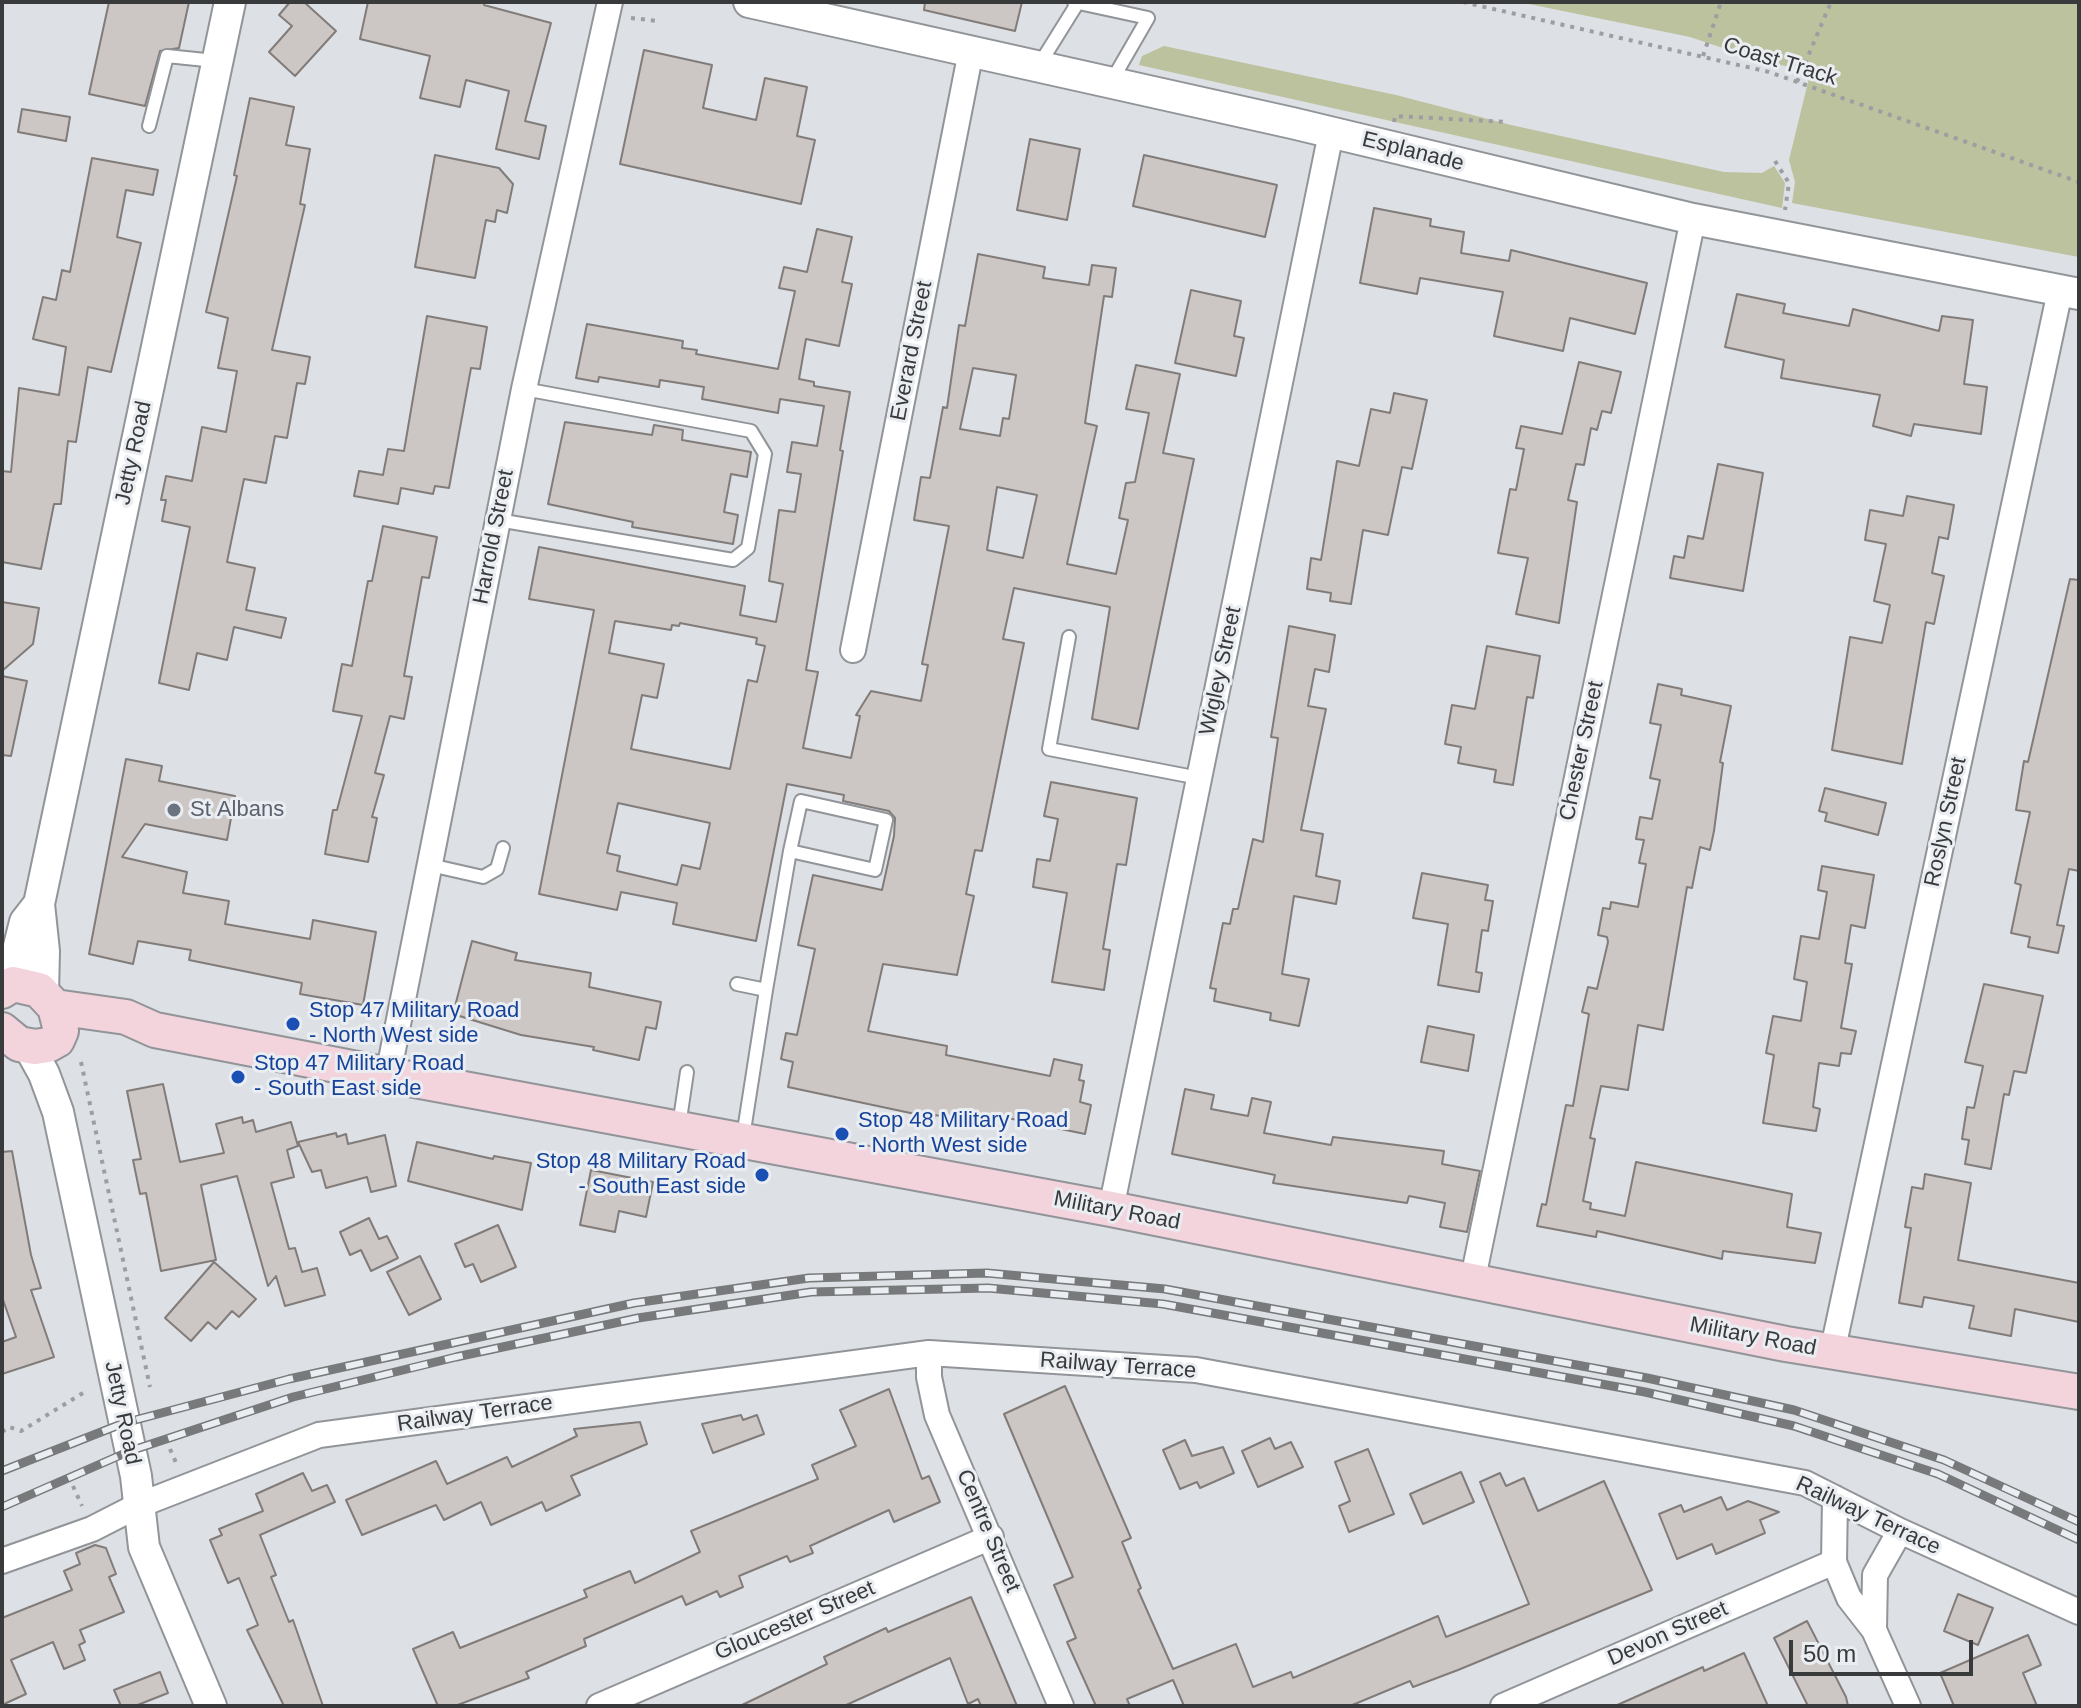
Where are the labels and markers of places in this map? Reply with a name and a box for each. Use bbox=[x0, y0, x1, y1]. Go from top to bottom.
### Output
place label: St Albans bbox=[190, 797, 284, 823]
marker: St Albans bbox=[165, 801, 183, 819]
place label: Stop 47 Military Road - North West side bbox=[309, 998, 519, 1050]
marker: Stop 47 Military Road - North West side bbox=[284, 1015, 302, 1033]
place label: Stop 47 Military Road - South East side bbox=[254, 1051, 464, 1102]
marker: Stop 47 Military Road - South East side bbox=[229, 1068, 247, 1086]
place label: Stop 48 Military Road - North West side bbox=[858, 1108, 1068, 1160]
marker: Stop 48 Military Road - North West side bbox=[833, 1125, 851, 1143]
place label: Stop 48 Military Road - South East side bbox=[536, 1149, 746, 1200]
marker: Stop 48 Military Road - South East side bbox=[753, 1166, 771, 1184]

